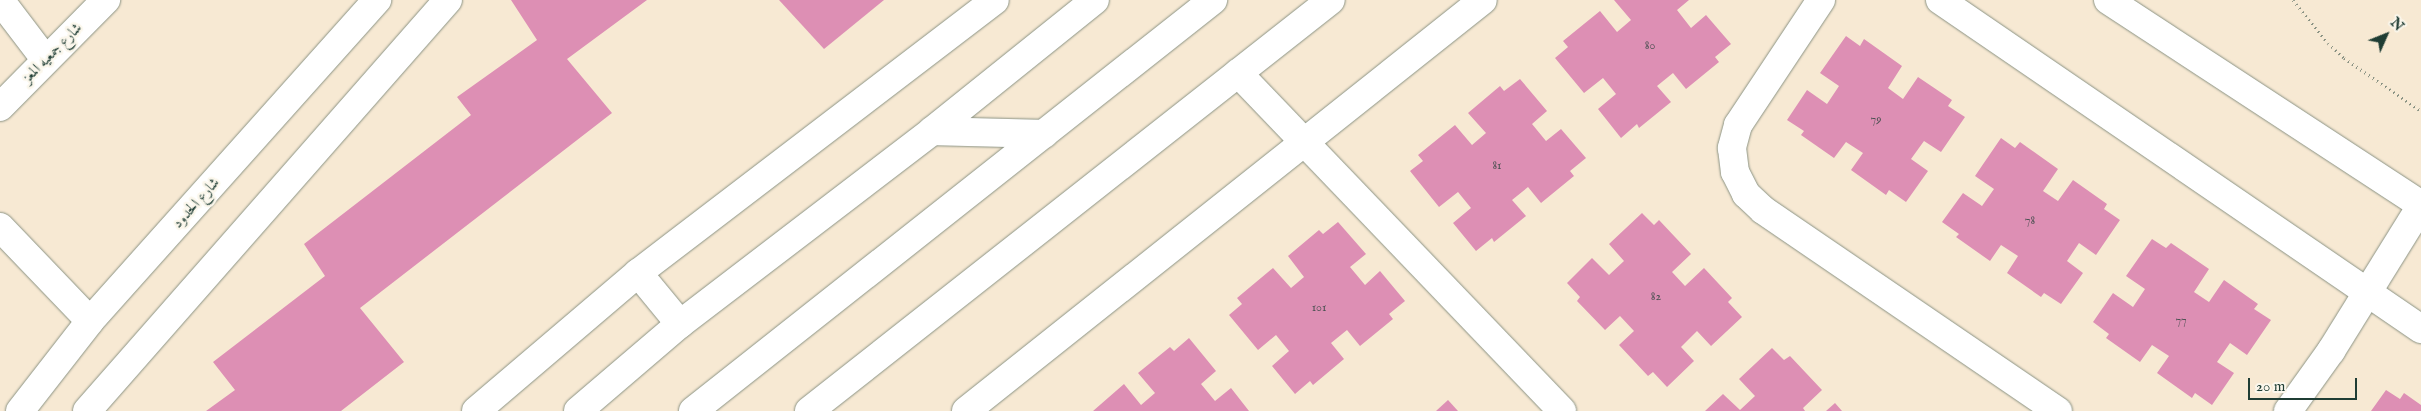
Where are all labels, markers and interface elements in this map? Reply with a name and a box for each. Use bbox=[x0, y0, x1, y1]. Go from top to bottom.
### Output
north arrow bbox=[2361, 10, 2411, 60]
text: N bbox=[2386, 14, 2407, 35]
street label: شارع جمعيه المعز bbox=[18, 19, 86, 87]
house number: 80 bbox=[1645, 39, 1655, 53]
house number: 79 bbox=[1871, 113, 1881, 127]
house number: 81 bbox=[1492, 159, 1502, 173]
street label: شارع الحدود bbox=[169, 174, 223, 232]
house number: 78 bbox=[2025, 214, 2035, 228]
house number: 82 bbox=[1651, 290, 1661, 304]
house number: 101 bbox=[1312, 301, 1326, 315]
house number: 77 bbox=[2175, 314, 2187, 328]
scale bar bbox=[2251, 368, 2360, 400]
text: 20 m bbox=[2256, 377, 2285, 396]

